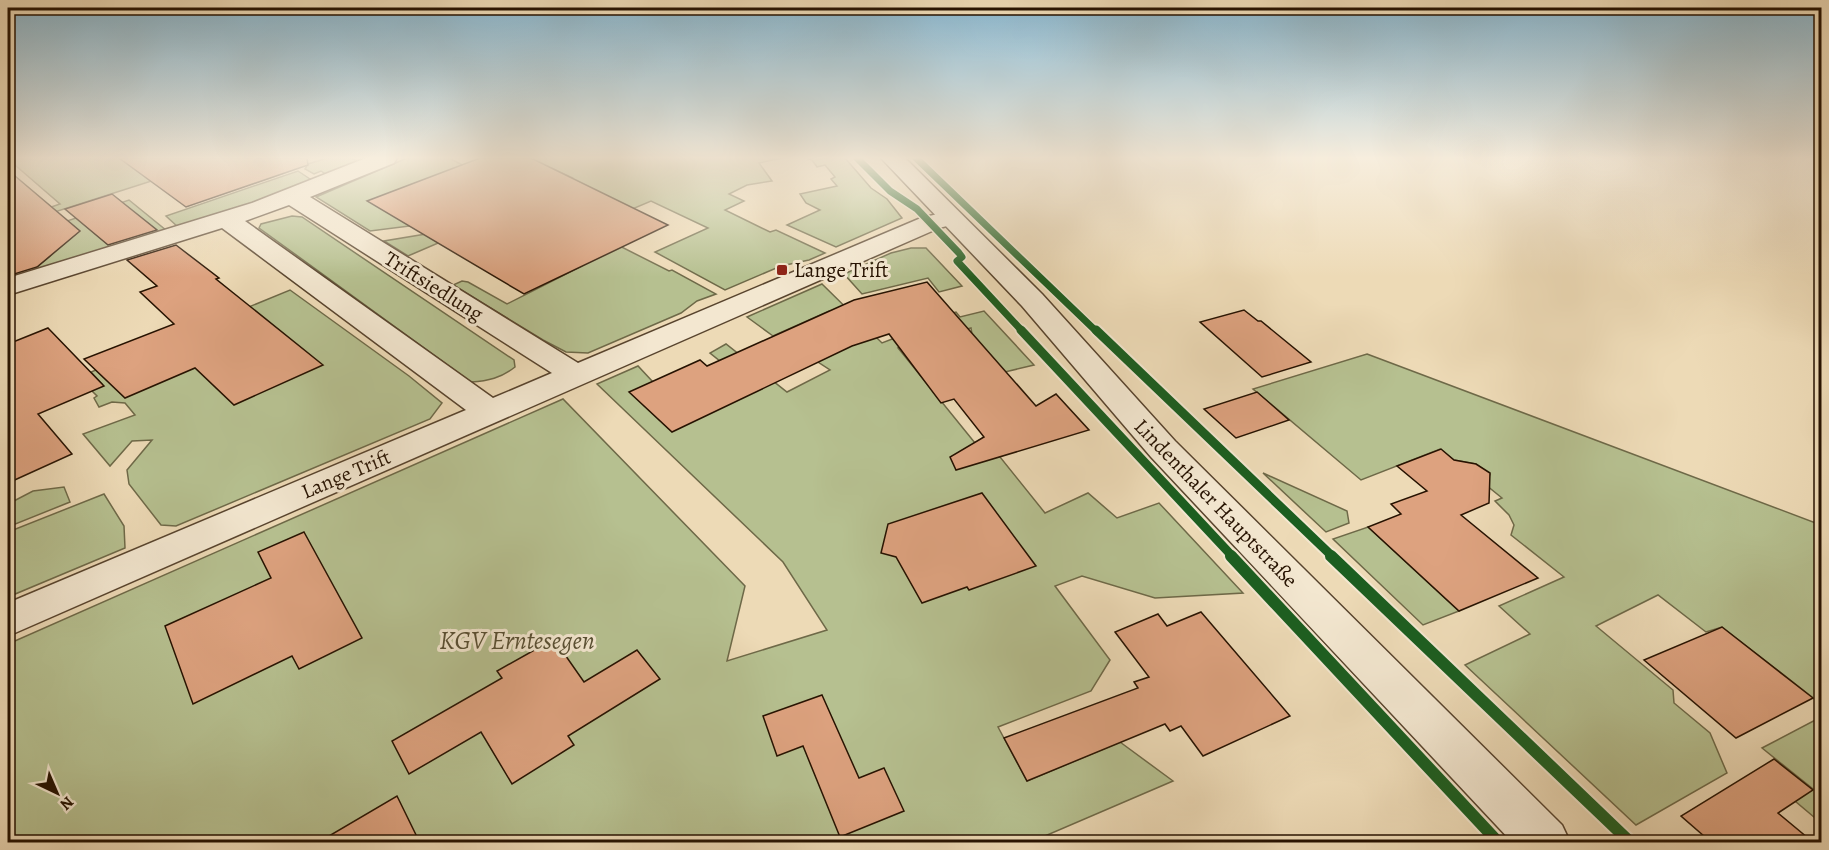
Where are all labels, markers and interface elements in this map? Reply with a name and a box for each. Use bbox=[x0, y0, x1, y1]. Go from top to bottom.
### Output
street label: Triftsiedlung bbox=[379, 244, 489, 328]
place label: Lange Trift bbox=[794, 256, 889, 284]
marker: Lange Trift bbox=[775, 263, 789, 277]
street label: Lindenthaler Hauptstraße bbox=[1128, 413, 1304, 593]
street label: Lange Trift bbox=[297, 443, 395, 505]
park label: KGV Erntesegen bbox=[439, 623, 595, 658]
north arrow bbox=[27, 763, 87, 823]
text: N bbox=[55, 791, 79, 815]

